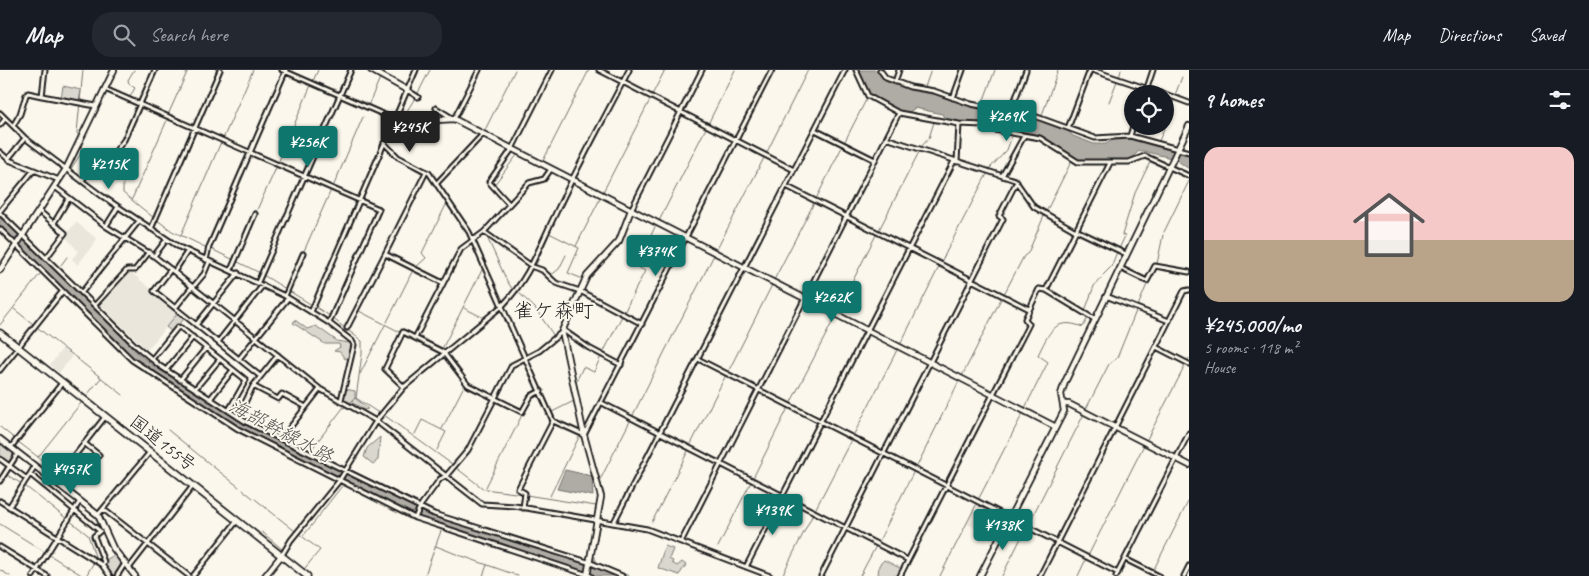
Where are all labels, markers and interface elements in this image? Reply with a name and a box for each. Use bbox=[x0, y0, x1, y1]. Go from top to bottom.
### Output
search box bbox=[92, 12, 442, 57]
text: Map bbox=[25, 20, 62, 50]
icon: search bbox=[110, 21, 138, 49]
text: Search here bbox=[150, 23, 228, 47]
text: Map bbox=[1383, 24, 1410, 46]
text: Directions bbox=[1438, 24, 1501, 46]
text: Saved bbox=[1529, 24, 1564, 46]
map controls bbox=[1124, 85, 1174, 135]
button: locate bbox=[1124, 85, 1174, 135]
icon: filters bbox=[1546, 86, 1574, 114]
text: 9 homes bbox=[1204, 87, 1263, 113]
pin: ¥269K bbox=[972, 100, 1042, 142]
text: ¥269K bbox=[988, 106, 1026, 126]
pin: ¥245K bbox=[375, 111, 445, 153]
text: ¥245K bbox=[392, 117, 428, 137]
pin: ¥256K bbox=[273, 126, 343, 168]
text: ¥256K bbox=[289, 132, 327, 152]
pin: ¥215K bbox=[74, 148, 144, 190]
text: ¥215K bbox=[91, 154, 127, 174]
icon: home bbox=[1344, 180, 1434, 270]
pin: ¥374K bbox=[621, 234, 691, 277]
text: ¥374K bbox=[638, 241, 674, 261]
pin: ¥262K bbox=[797, 280, 867, 323]
text: ¥262K bbox=[813, 287, 851, 307]
district label: 雀ケ森町 bbox=[514, 298, 594, 323]
text: ¥245,000/mo bbox=[1204, 312, 1301, 338]
text: 5 rooms · 118 m² bbox=[1204, 338, 1298, 358]
text: House bbox=[1204, 358, 1235, 378]
water label: 海部幹線水路 bbox=[225, 394, 338, 469]
street label: 国道155号 bbox=[125, 410, 201, 476]
pin: ¥457K bbox=[36, 452, 106, 495]
text: ¥457K bbox=[53, 459, 89, 479]
pin: ¥139K bbox=[738, 494, 808, 536]
text: ¥139K bbox=[755, 500, 791, 520]
pin: ¥138K bbox=[968, 508, 1038, 551]
text: ¥138K bbox=[985, 515, 1021, 535]

